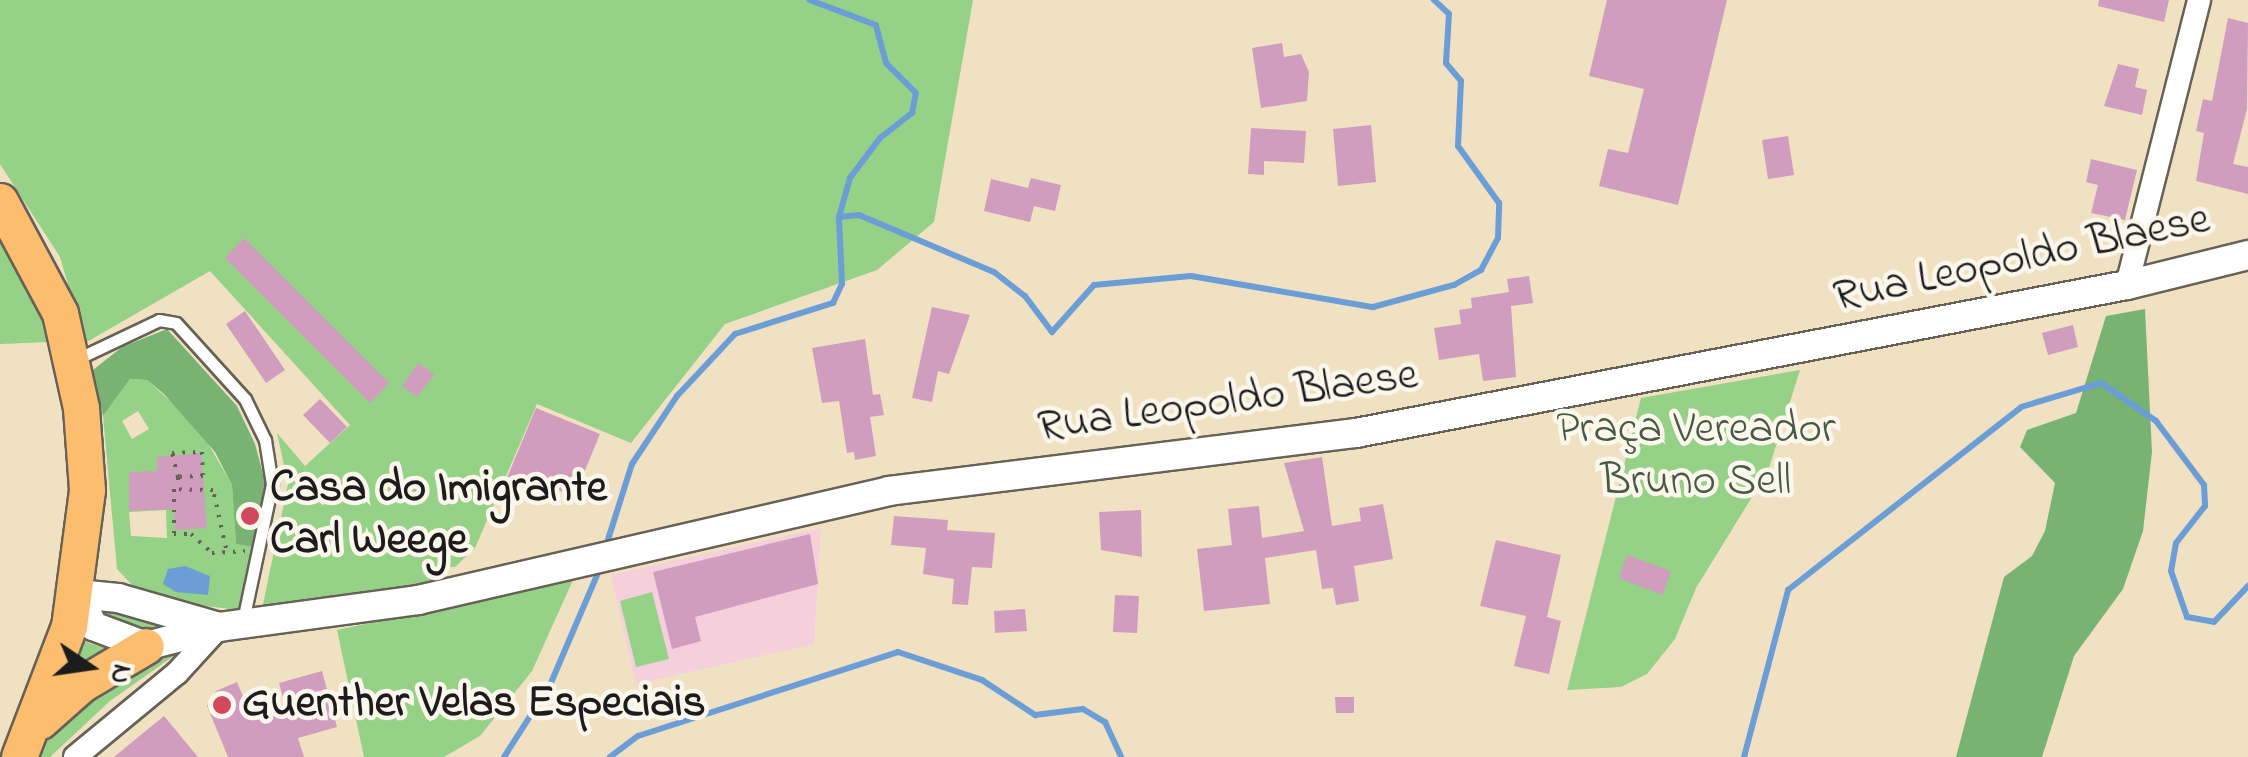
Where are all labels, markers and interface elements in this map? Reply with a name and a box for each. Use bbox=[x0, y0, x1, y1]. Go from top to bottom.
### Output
street label: Rua Leopoldo Blaese bbox=[1829, 194, 2215, 326]
street label: Rua Leopoldo Blaese bbox=[1035, 350, 1421, 456]
park label: Praça Vereador Bruno Sell bbox=[1556, 404, 1836, 510]
place label: Casa do Imigrante Carl Weege bbox=[270, 463, 607, 569]
marker: Casa do Imigrante Carl Weege bbox=[239, 505, 261, 527]
north arrow bbox=[40, 617, 140, 717]
text: N bbox=[98, 660, 142, 688]
place label: Guenther Velas Especiais bbox=[242, 678, 706, 732]
marker: Guenther Velas Especiais bbox=[211, 694, 233, 716]

